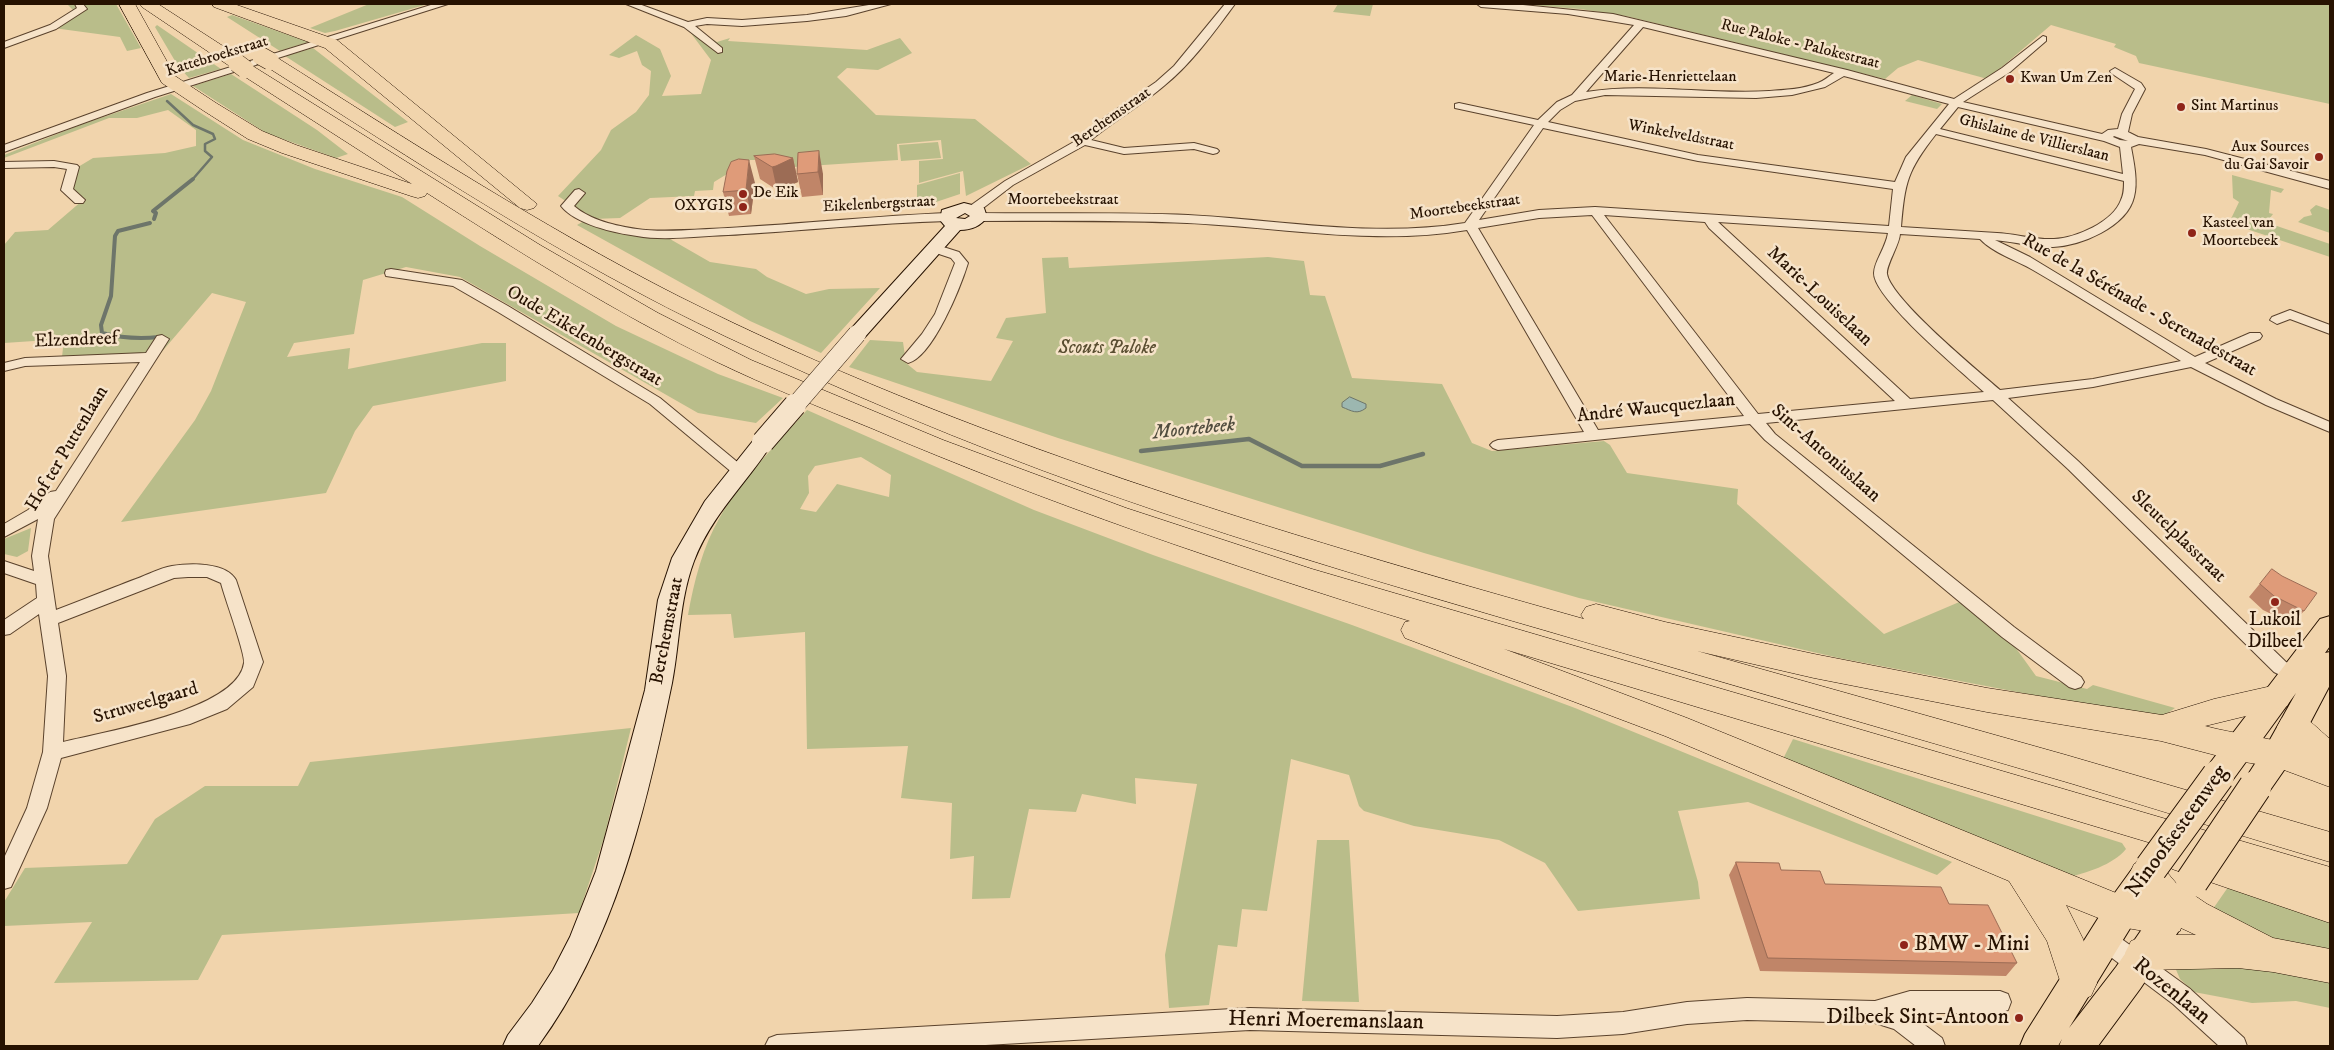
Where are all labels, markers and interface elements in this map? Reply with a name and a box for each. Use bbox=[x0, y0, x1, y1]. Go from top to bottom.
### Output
street label: Rue Paloke - Palokestraat bbox=[1719, 16, 1881, 74]
street label: Kattebroekstraat bbox=[164, 32, 270, 82]
street label: Marie-Henriettelaan bbox=[1603, 68, 1737, 88]
place label: Kwan Um Zen bbox=[2020, 69, 2112, 89]
marker: Kwan Um Zen bbox=[2004, 73, 2016, 85]
street label: Berchemstraat bbox=[1069, 84, 1155, 152]
place label: Sint Martinus bbox=[2191, 97, 2278, 117]
marker: Sint Martinus bbox=[2175, 101, 2187, 113]
street label: Ghislaine de Villierslaan bbox=[1957, 111, 2111, 167]
street label: Winkelveldstraat bbox=[1626, 116, 1736, 156]
place label: Aux Sources du Gai Savoir bbox=[2224, 138, 2309, 176]
marker: Aux Sources du Gai Savoir bbox=[2313, 151, 2325, 163]
place label: De Eik bbox=[753, 184, 798, 204]
marker: De Eik bbox=[737, 188, 749, 200]
street label: Moortebeekstraat bbox=[1007, 191, 1119, 211]
street label: Moortebeekstraat bbox=[1408, 191, 1522, 225]
street label: Eikelenbergstraat bbox=[822, 192, 936, 218]
place label: OXYGIS bbox=[674, 197, 733, 217]
marker: OXYGIS bbox=[737, 201, 749, 213]
place label: Kasteel van Moortebeek bbox=[2202, 214, 2278, 252]
marker: Kasteel van Moortebeek bbox=[2186, 227, 2198, 239]
street label: Rue de la Sérénade - Serenadestraat bbox=[2018, 229, 2260, 383]
street label: Marie-Louiselaan bbox=[1762, 242, 1876, 352]
street label: Oude Eikelenbergstraat bbox=[502, 281, 666, 393]
street label: Elzendreef bbox=[34, 328, 118, 354]
park label: Scouts Paloke bbox=[1058, 338, 1156, 360]
street label: Hof ter Puttenlaan bbox=[22, 382, 114, 516]
street label: André Waucquezlaan bbox=[1576, 389, 1736, 429]
street label: Sint-Antoniuslaan bbox=[1766, 400, 1884, 508]
water label: Moortebeek bbox=[1152, 414, 1236, 446]
street label: Sleutelplasstraat bbox=[2126, 486, 2230, 588]
street label: Berchemstraat bbox=[646, 575, 690, 687]
marker: Lukoil Dilbeel bbox=[2269, 596, 2281, 608]
place label: Lukoil Dilbeel bbox=[2247, 610, 2303, 654]
street label: Struweelgaard bbox=[91, 678, 201, 730]
street label: Ninoofsesteenweg bbox=[2121, 761, 2235, 903]
place label: BMW - Mini bbox=[1914, 932, 2029, 958]
marker: BMW - Mini bbox=[1898, 939, 1910, 951]
street label: Rozenlaan bbox=[2127, 953, 2215, 1031]
place label: Dilbeek Sint-Antoon bbox=[1826, 1005, 2009, 1031]
street label: Henri Moeremanslaan bbox=[1228, 1007, 1424, 1037]
marker: Dilbeek Sint-Antoon bbox=[2013, 1012, 2025, 1024]

